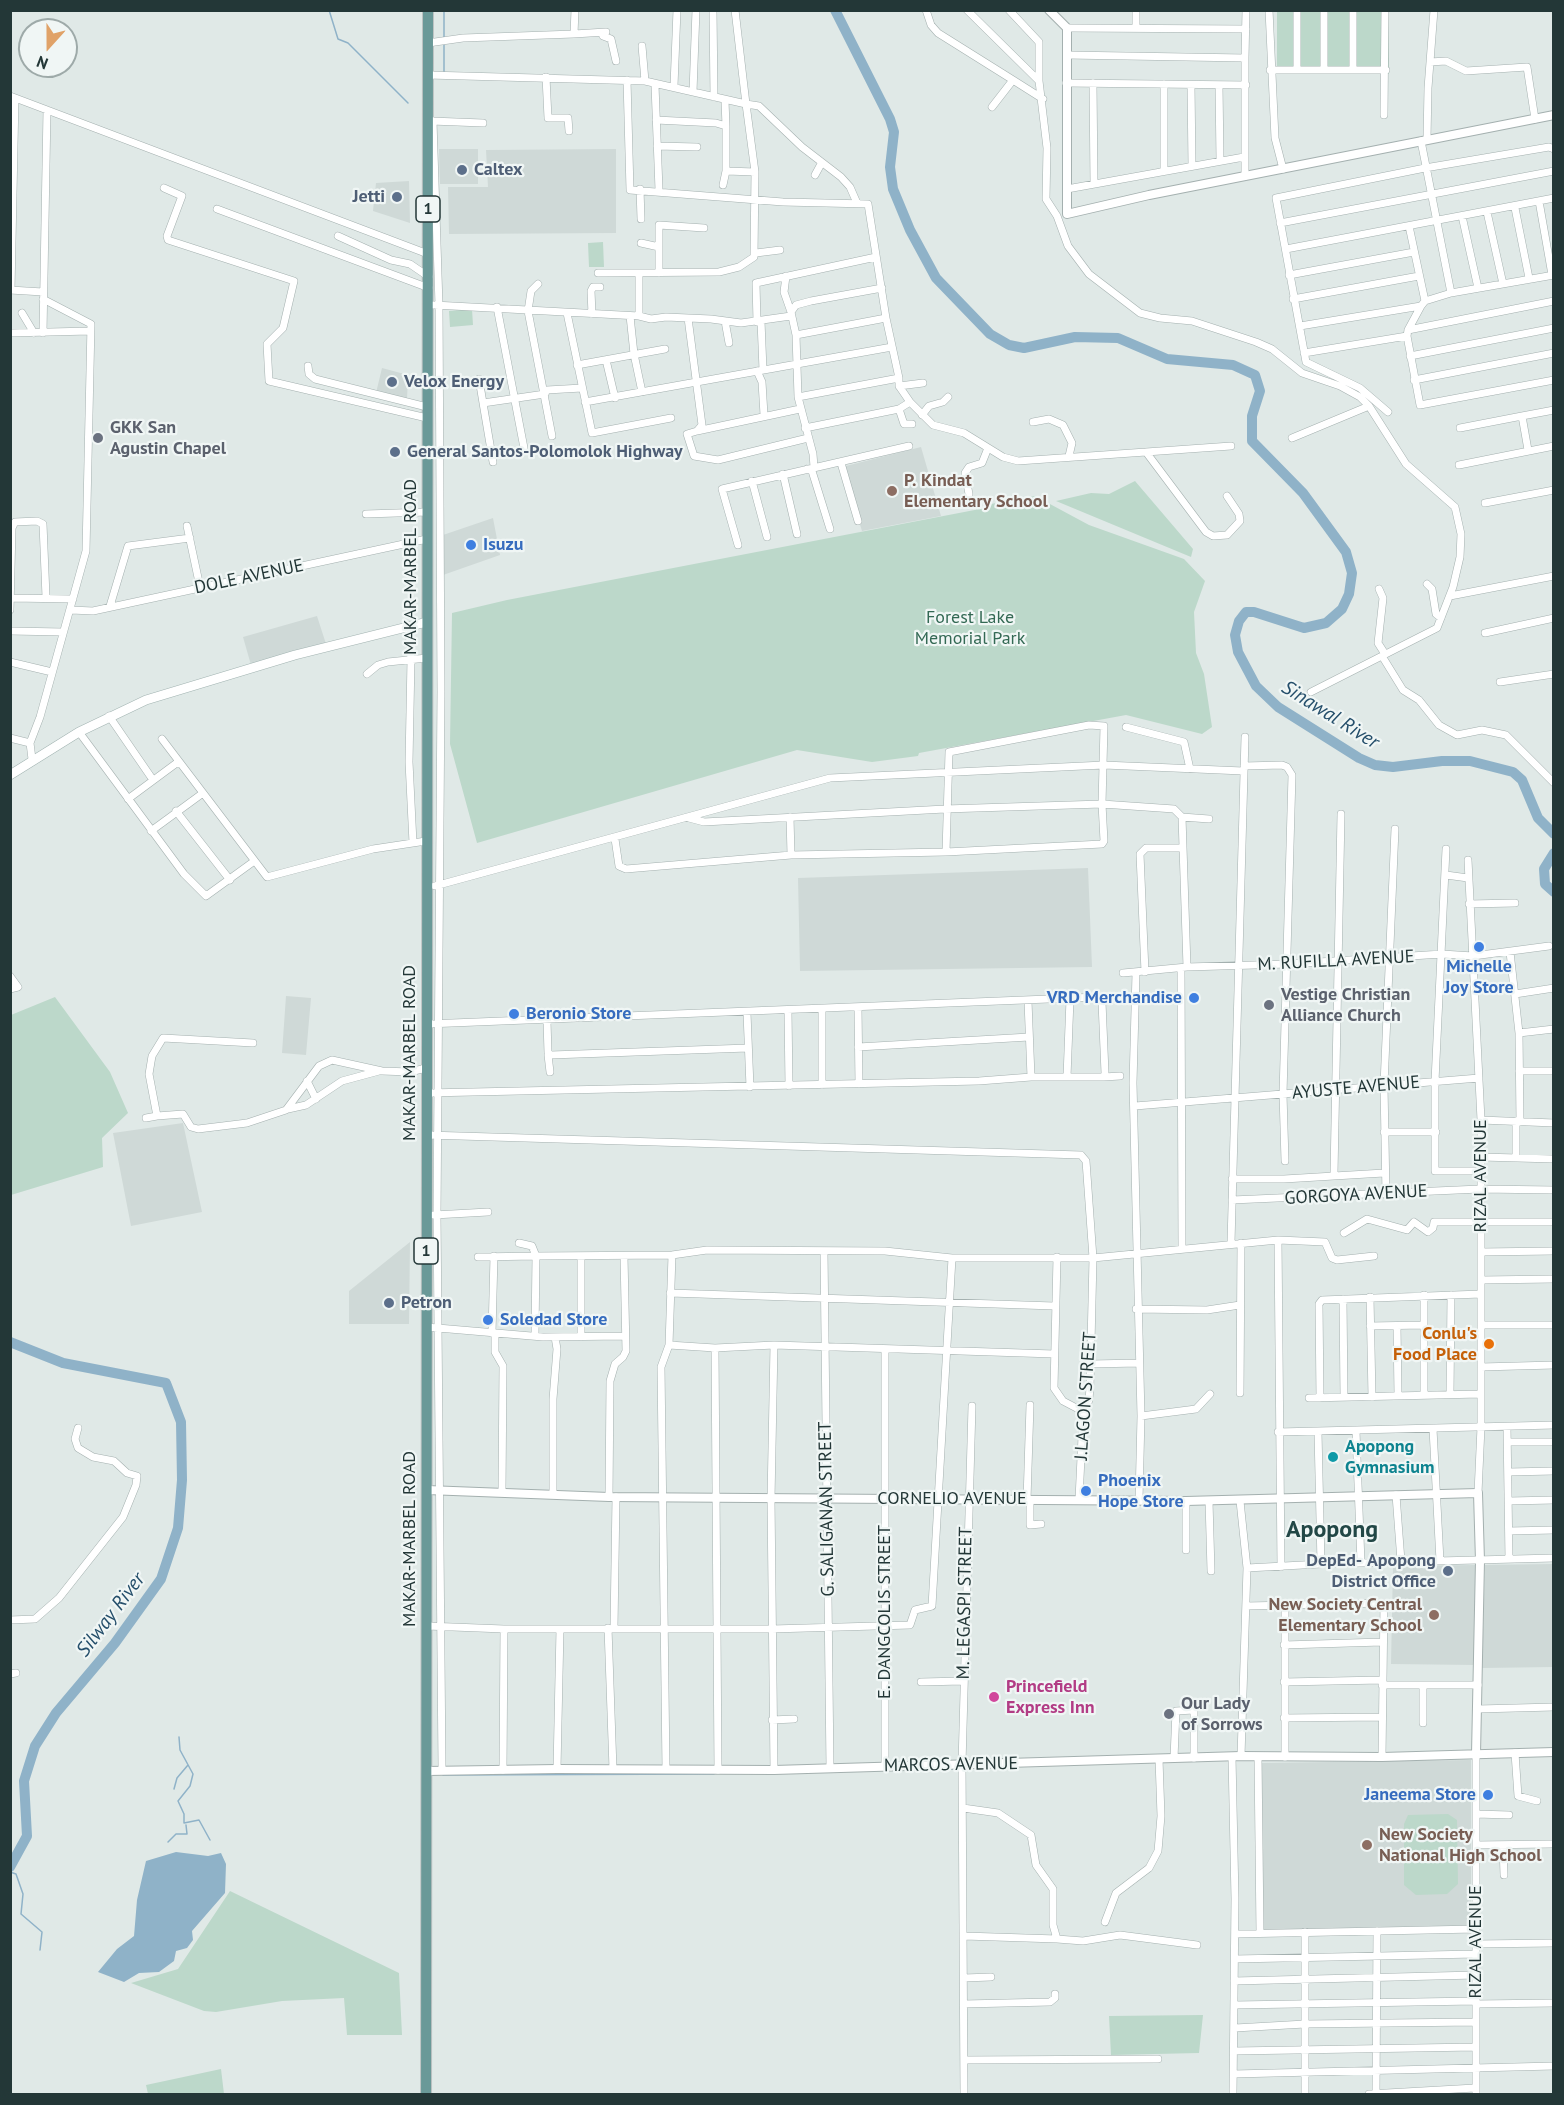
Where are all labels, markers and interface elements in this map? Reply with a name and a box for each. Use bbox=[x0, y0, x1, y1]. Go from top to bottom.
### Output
north arrow bbox=[18, 18, 78, 78]
text: N bbox=[34, 52, 51, 74]
place label: Caltex bbox=[474, 159, 522, 181]
marker: Caltex bbox=[455, 163, 469, 177]
place label: Jetti bbox=[353, 186, 385, 208]
marker: Jetti bbox=[390, 190, 404, 204]
road number: 1 bbox=[416, 196, 440, 222]
place label: Velox Energy bbox=[404, 371, 504, 393]
marker: Velox Energy bbox=[385, 375, 399, 389]
place label: GKK San Agustin Chapel bbox=[110, 417, 226, 460]
marker: GKK San Agustin Chapel bbox=[91, 431, 105, 445]
place label: General Santos-Polomolok Highway bbox=[407, 441, 683, 463]
marker: General Santos-Polomolok Highway bbox=[388, 445, 402, 459]
place label: P. Kindat Elementary School bbox=[904, 470, 1048, 512]
street label: MAKAR-MARBEL ROAD bbox=[400, 479, 422, 655]
marker: P. Kindat Elementary School bbox=[885, 484, 899, 498]
place label: Isuzu bbox=[483, 534, 523, 556]
marker: Isuzu bbox=[464, 538, 478, 552]
street label: DOLE AVENUE bbox=[192, 555, 306, 599]
park label: Forest Lake Memorial Park bbox=[915, 607, 1025, 650]
water label: Sinawal River bbox=[1277, 676, 1383, 754]
marker: Michelle Joy Store bbox=[1472, 940, 1486, 954]
street label: M. RUFILLA AVENUE bbox=[1257, 946, 1415, 976]
place label: Michelle Joy Store bbox=[1444, 956, 1514, 998]
street label: MAKAR-MARBEL ROAD bbox=[399, 965, 421, 1141]
place label: Vestige Christian Alliance Church bbox=[1281, 984, 1410, 1026]
place label: VRD Merchandise bbox=[1047, 987, 1182, 1009]
marker: VRD Merchandise bbox=[1187, 991, 1201, 1005]
marker: Vestige Christian Alliance Church bbox=[1262, 998, 1276, 1012]
place label: Beronio Store bbox=[526, 1003, 631, 1025]
marker: Beronio Store bbox=[507, 1007, 521, 1021]
street label: AYUSTE AVENUE bbox=[1291, 1072, 1421, 1104]
street label: RIZAL AVENUE bbox=[1470, 1119, 1492, 1233]
street label: GORGOYA AVENUE bbox=[1284, 1180, 1428, 1210]
road number: 1 bbox=[414, 1238, 438, 1264]
place label: Petron bbox=[401, 1292, 452, 1314]
marker: Petron bbox=[382, 1296, 396, 1310]
place label: Soledad Store bbox=[500, 1309, 607, 1331]
marker: Soledad Store bbox=[481, 1313, 495, 1327]
place label: Conlu's Food Place bbox=[1393, 1323, 1477, 1366]
street label: J.LAGON STREET bbox=[1071, 1331, 1101, 1461]
marker: Conlu's Food Place bbox=[1482, 1337, 1496, 1351]
street label: G. SALIGANAN STREET bbox=[815, 1421, 839, 1597]
place label: Apopong Gymnasium bbox=[1345, 1436, 1434, 1478]
marker: Apopong Gymnasium bbox=[1326, 1450, 1340, 1464]
street label: MAKAR-MARBEL ROAD bbox=[399, 1451, 421, 1627]
place label: Phoenix Hope Store bbox=[1098, 1470, 1184, 1512]
marker: Phoenix Hope Store bbox=[1079, 1484, 1093, 1498]
street label: CORNELIO AVENUE bbox=[877, 1488, 1027, 1510]
district label: Apopong bbox=[1286, 1516, 1378, 1544]
street label: E. DANGCOLIS STREET bbox=[874, 1525, 896, 1699]
street label: M. LEGASPI STREET bbox=[953, 1527, 977, 1679]
place label: DepEd- Apopong District Office bbox=[1306, 1550, 1436, 1592]
marker: DepEd- Apopong District Office bbox=[1441, 1564, 1455, 1578]
water label: Silway River bbox=[72, 1568, 150, 1662]
place label: New Society Central Elementary School bbox=[1268, 1594, 1422, 1636]
marker: New Society Central Elementary School bbox=[1427, 1608, 1441, 1622]
place label: Princefield Express Inn bbox=[1006, 1676, 1095, 1718]
marker: Princefield Express Inn bbox=[987, 1690, 1001, 1704]
place label: Our Lady of Sorrows bbox=[1181, 1693, 1263, 1736]
marker: Our Lady of Sorrows bbox=[1162, 1707, 1176, 1721]
street label: MARCOS AVENUE bbox=[884, 1753, 1018, 1777]
place label: Janeema Store bbox=[1364, 1784, 1476, 1806]
marker: Janeema Store bbox=[1481, 1788, 1495, 1802]
place label: New Society National High School bbox=[1379, 1824, 1541, 1866]
marker: New Society National High School bbox=[1360, 1838, 1374, 1852]
street label: RIZAL AVENUE bbox=[1465, 1885, 1487, 1999]

